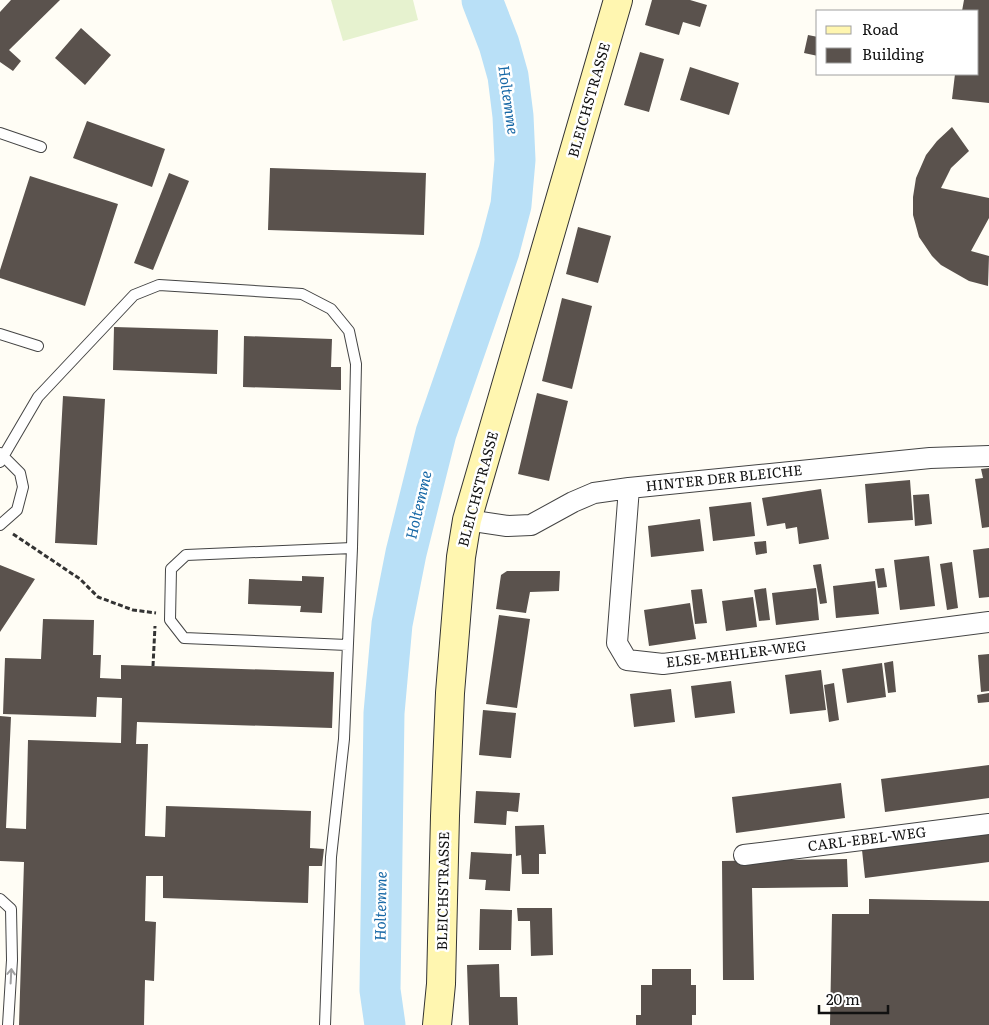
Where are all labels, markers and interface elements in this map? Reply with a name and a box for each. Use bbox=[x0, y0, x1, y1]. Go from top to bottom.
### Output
legend bbox=[816, 10, 979, 75]
text: Road bbox=[862, 17, 898, 40]
street label: BLEICHSTRASSE bbox=[562, 40, 614, 160]
text: Building bbox=[862, 42, 924, 65]
water label: Holtemme bbox=[493, 64, 526, 136]
street label: BLEICHSTRASSE bbox=[452, 429, 502, 549]
street label: HINTER DER BLEICHE bbox=[645, 459, 803, 495]
water label: Holtemme bbox=[398, 468, 437, 541]
street label: ELSE-MEHLER-WEG bbox=[665, 634, 808, 672]
street label: CARL-EBEL-WEG bbox=[807, 821, 928, 855]
street label: BLEICHSTRASSE bbox=[431, 831, 453, 951]
water label: Holtemme bbox=[367, 871, 392, 941]
one-way arrow bbox=[6, 969, 15, 985]
scale bar bbox=[819, 982, 888, 1014]
text: 20 m bbox=[826, 987, 860, 1010]

